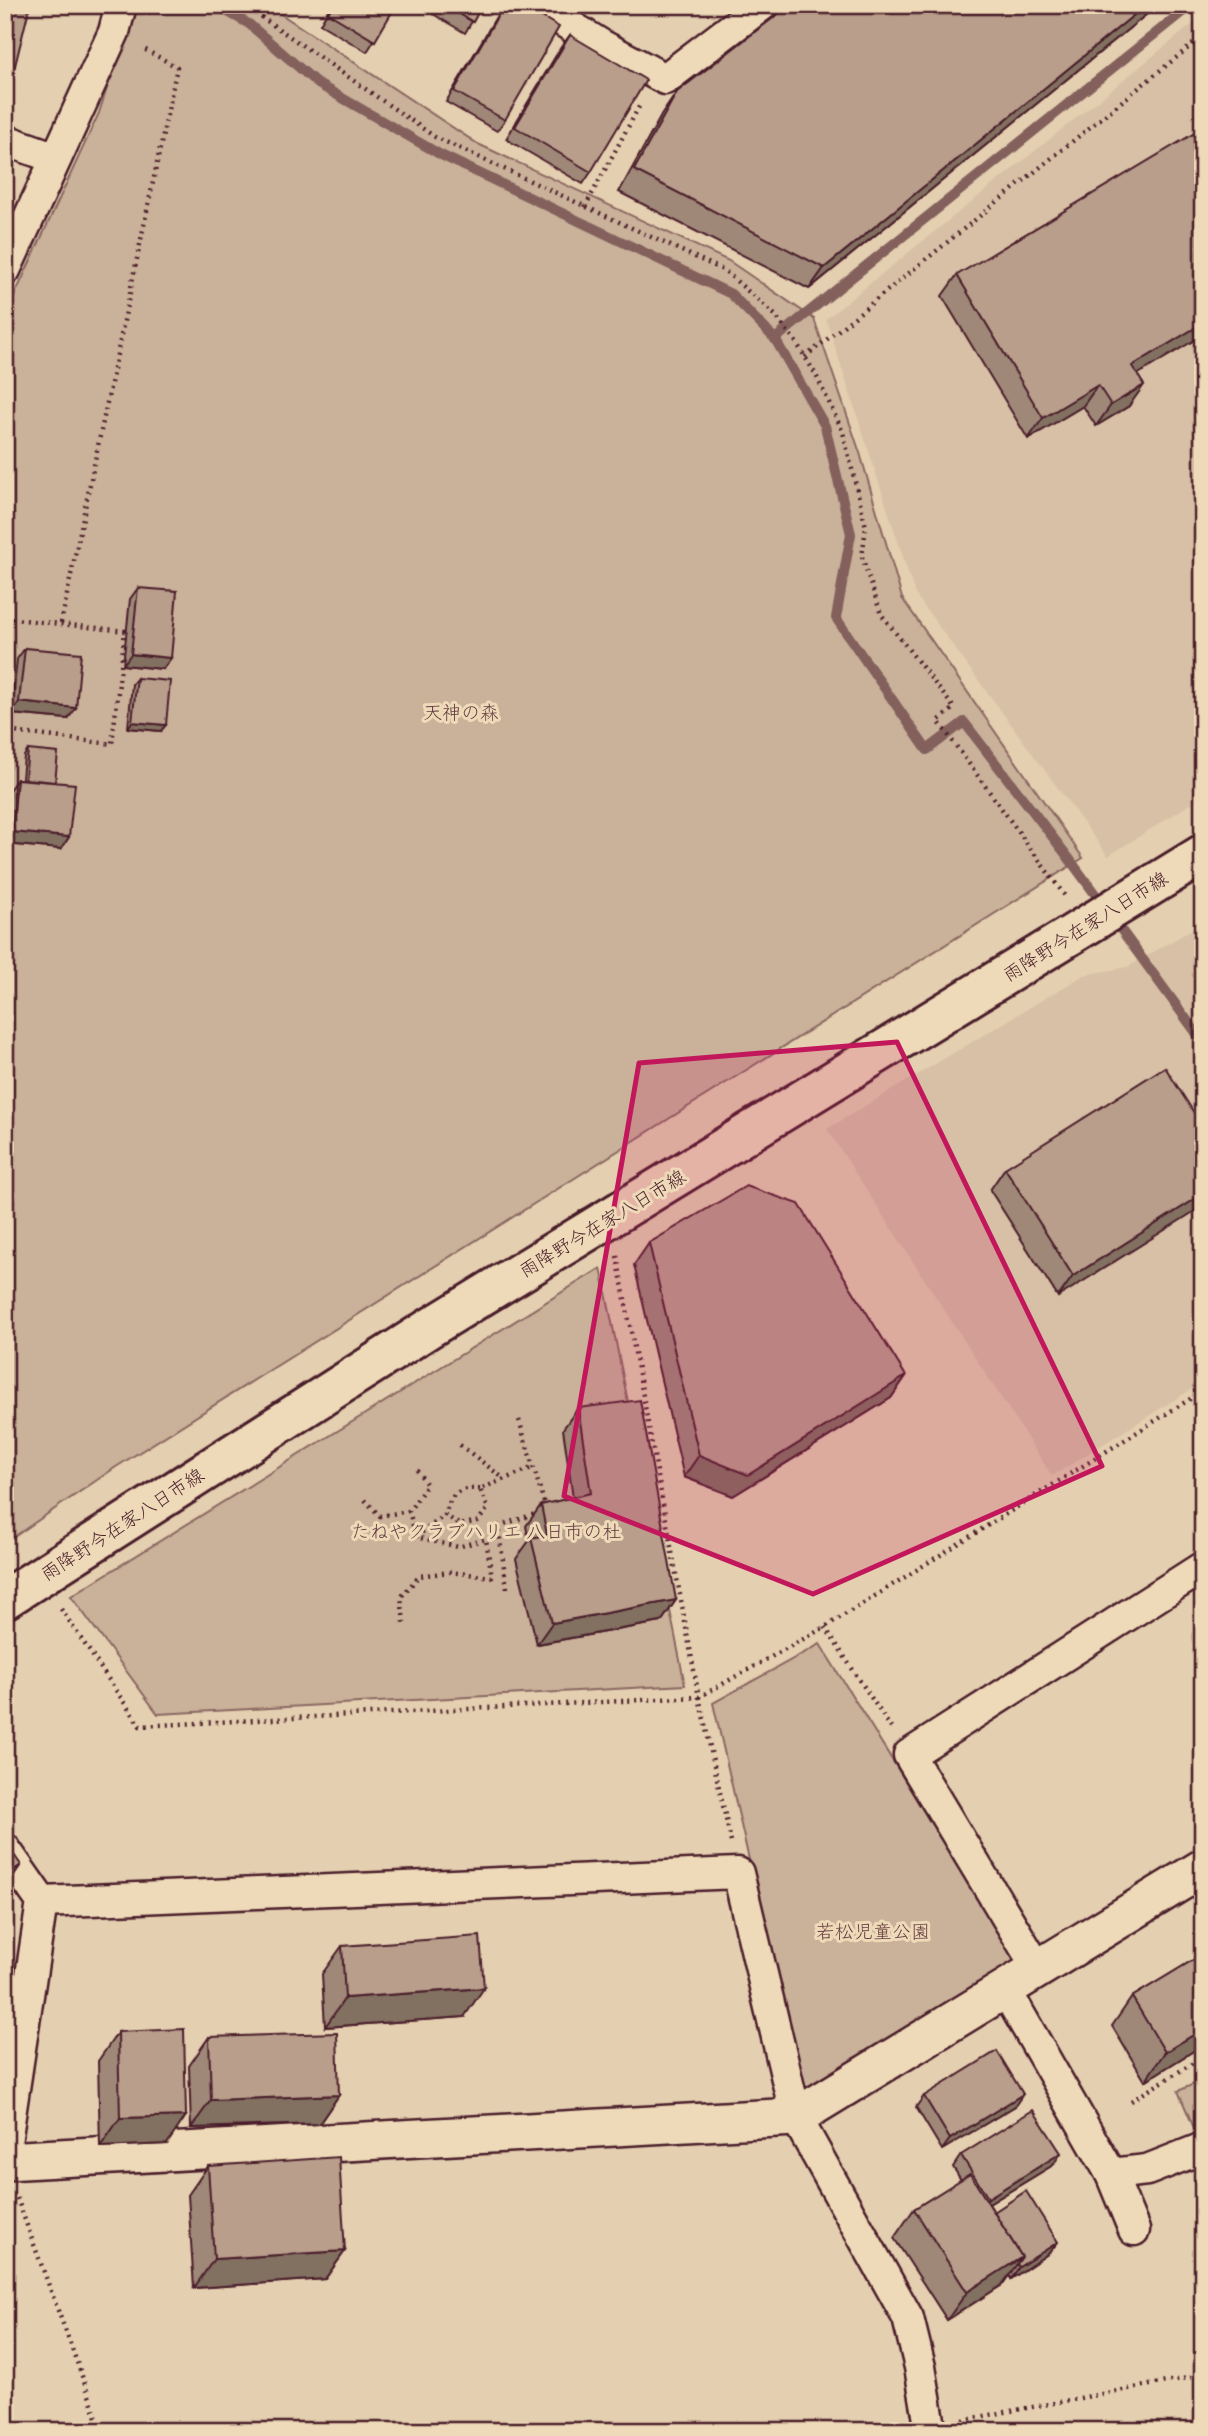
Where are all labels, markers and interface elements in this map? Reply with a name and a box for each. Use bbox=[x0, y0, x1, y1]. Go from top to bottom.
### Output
park label: 天神の森 bbox=[423, 700, 499, 724]
street label: 雨降野今在家八日市線 bbox=[998, 865, 1172, 987]
street label: 雨降野今在家八日市線 bbox=[514, 1164, 690, 1282]
street label: 雨降野今在家八日市線 bbox=[36, 1462, 208, 1586]
park label: たねやクラブハリエ 八日市の杜 bbox=[351, 1519, 621, 1543]
park label: 若松児童公園 bbox=[816, 1919, 930, 1943]

